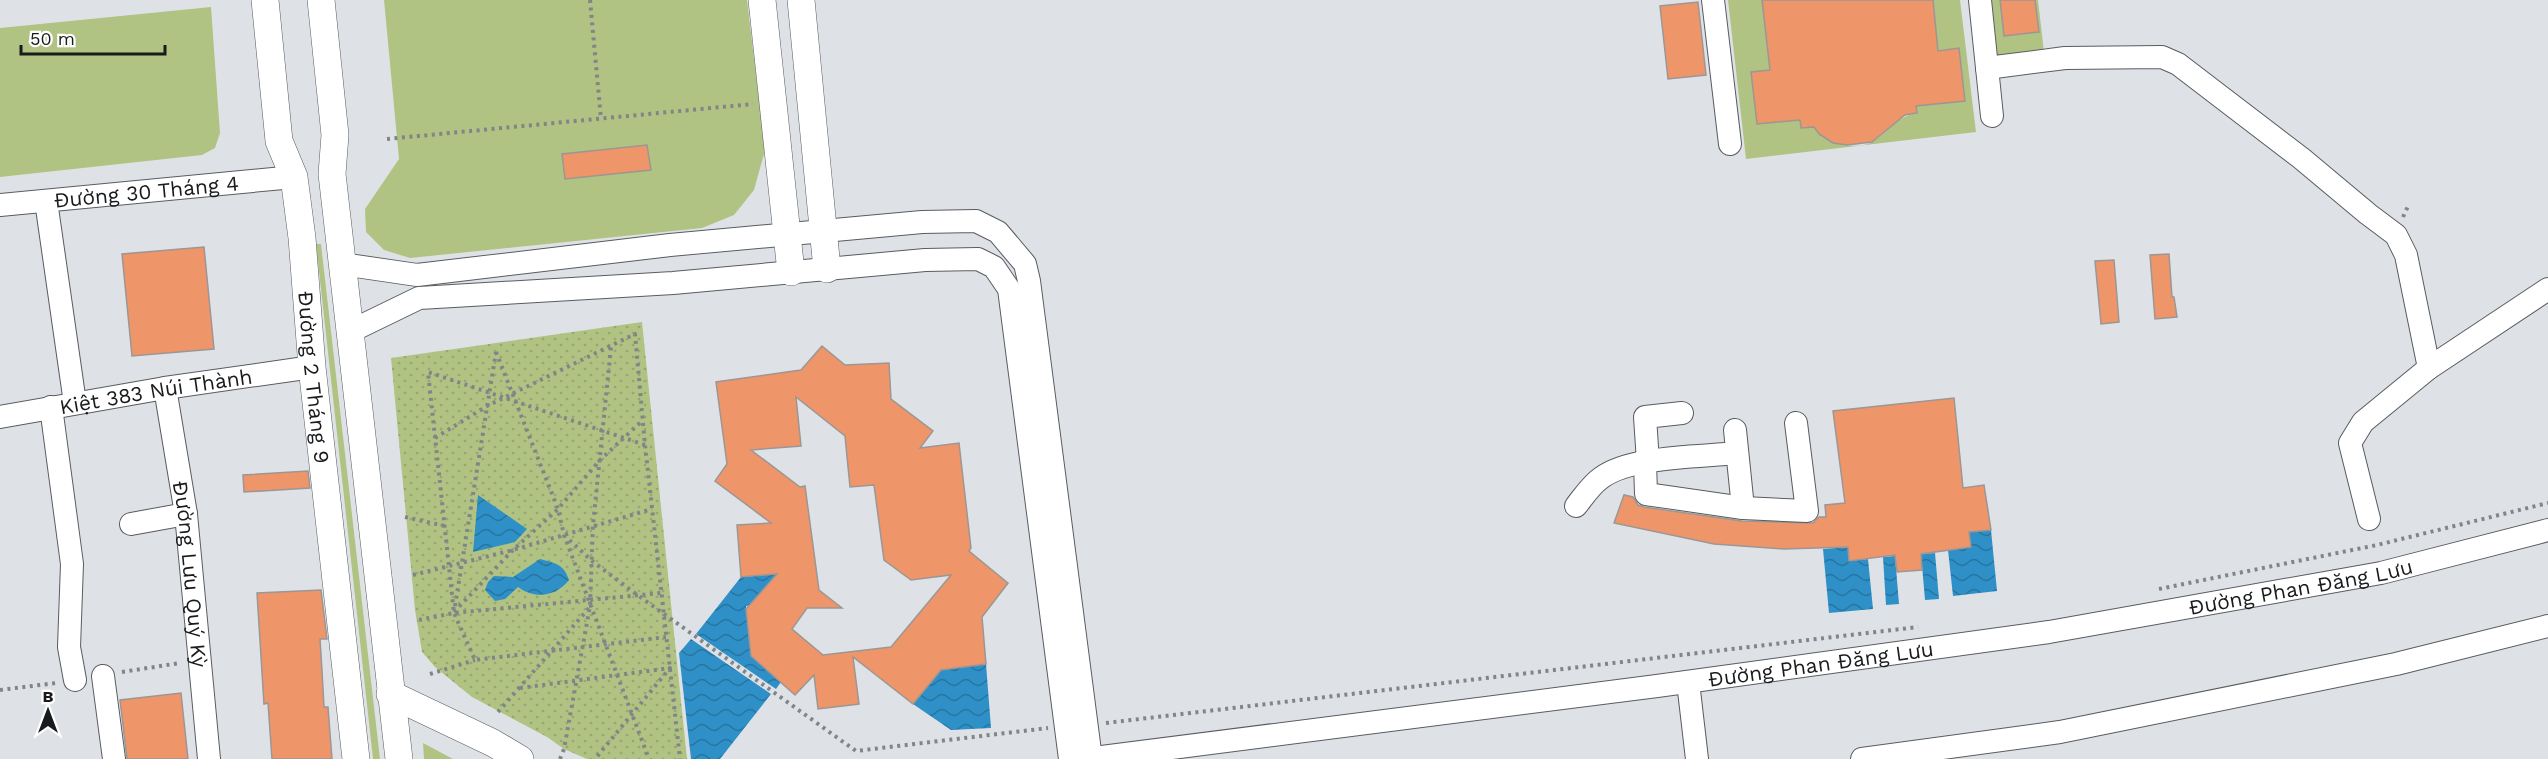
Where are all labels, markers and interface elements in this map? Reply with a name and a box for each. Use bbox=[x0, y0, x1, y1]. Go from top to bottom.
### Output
scale bar bbox=[21, 18, 165, 56]
text: 50 m bbox=[30, 28, 75, 49]
street label: Đường 30 Tháng 4 bbox=[53, 170, 240, 212]
street label: Đường 2 Tháng 9 bbox=[294, 290, 335, 465]
street label: Kiệt 383 Núi Thành bbox=[57, 363, 254, 419]
street label: Đường Lưu Quý Kỳ bbox=[168, 479, 213, 669]
street label: Đường Phan Đăng Lưu bbox=[2187, 553, 2415, 619]
street label: Đường Phan Đăng Lưu bbox=[1707, 636, 1935, 691]
north arrow bbox=[18, 681, 78, 741]
text: B bbox=[43, 687, 54, 706]

